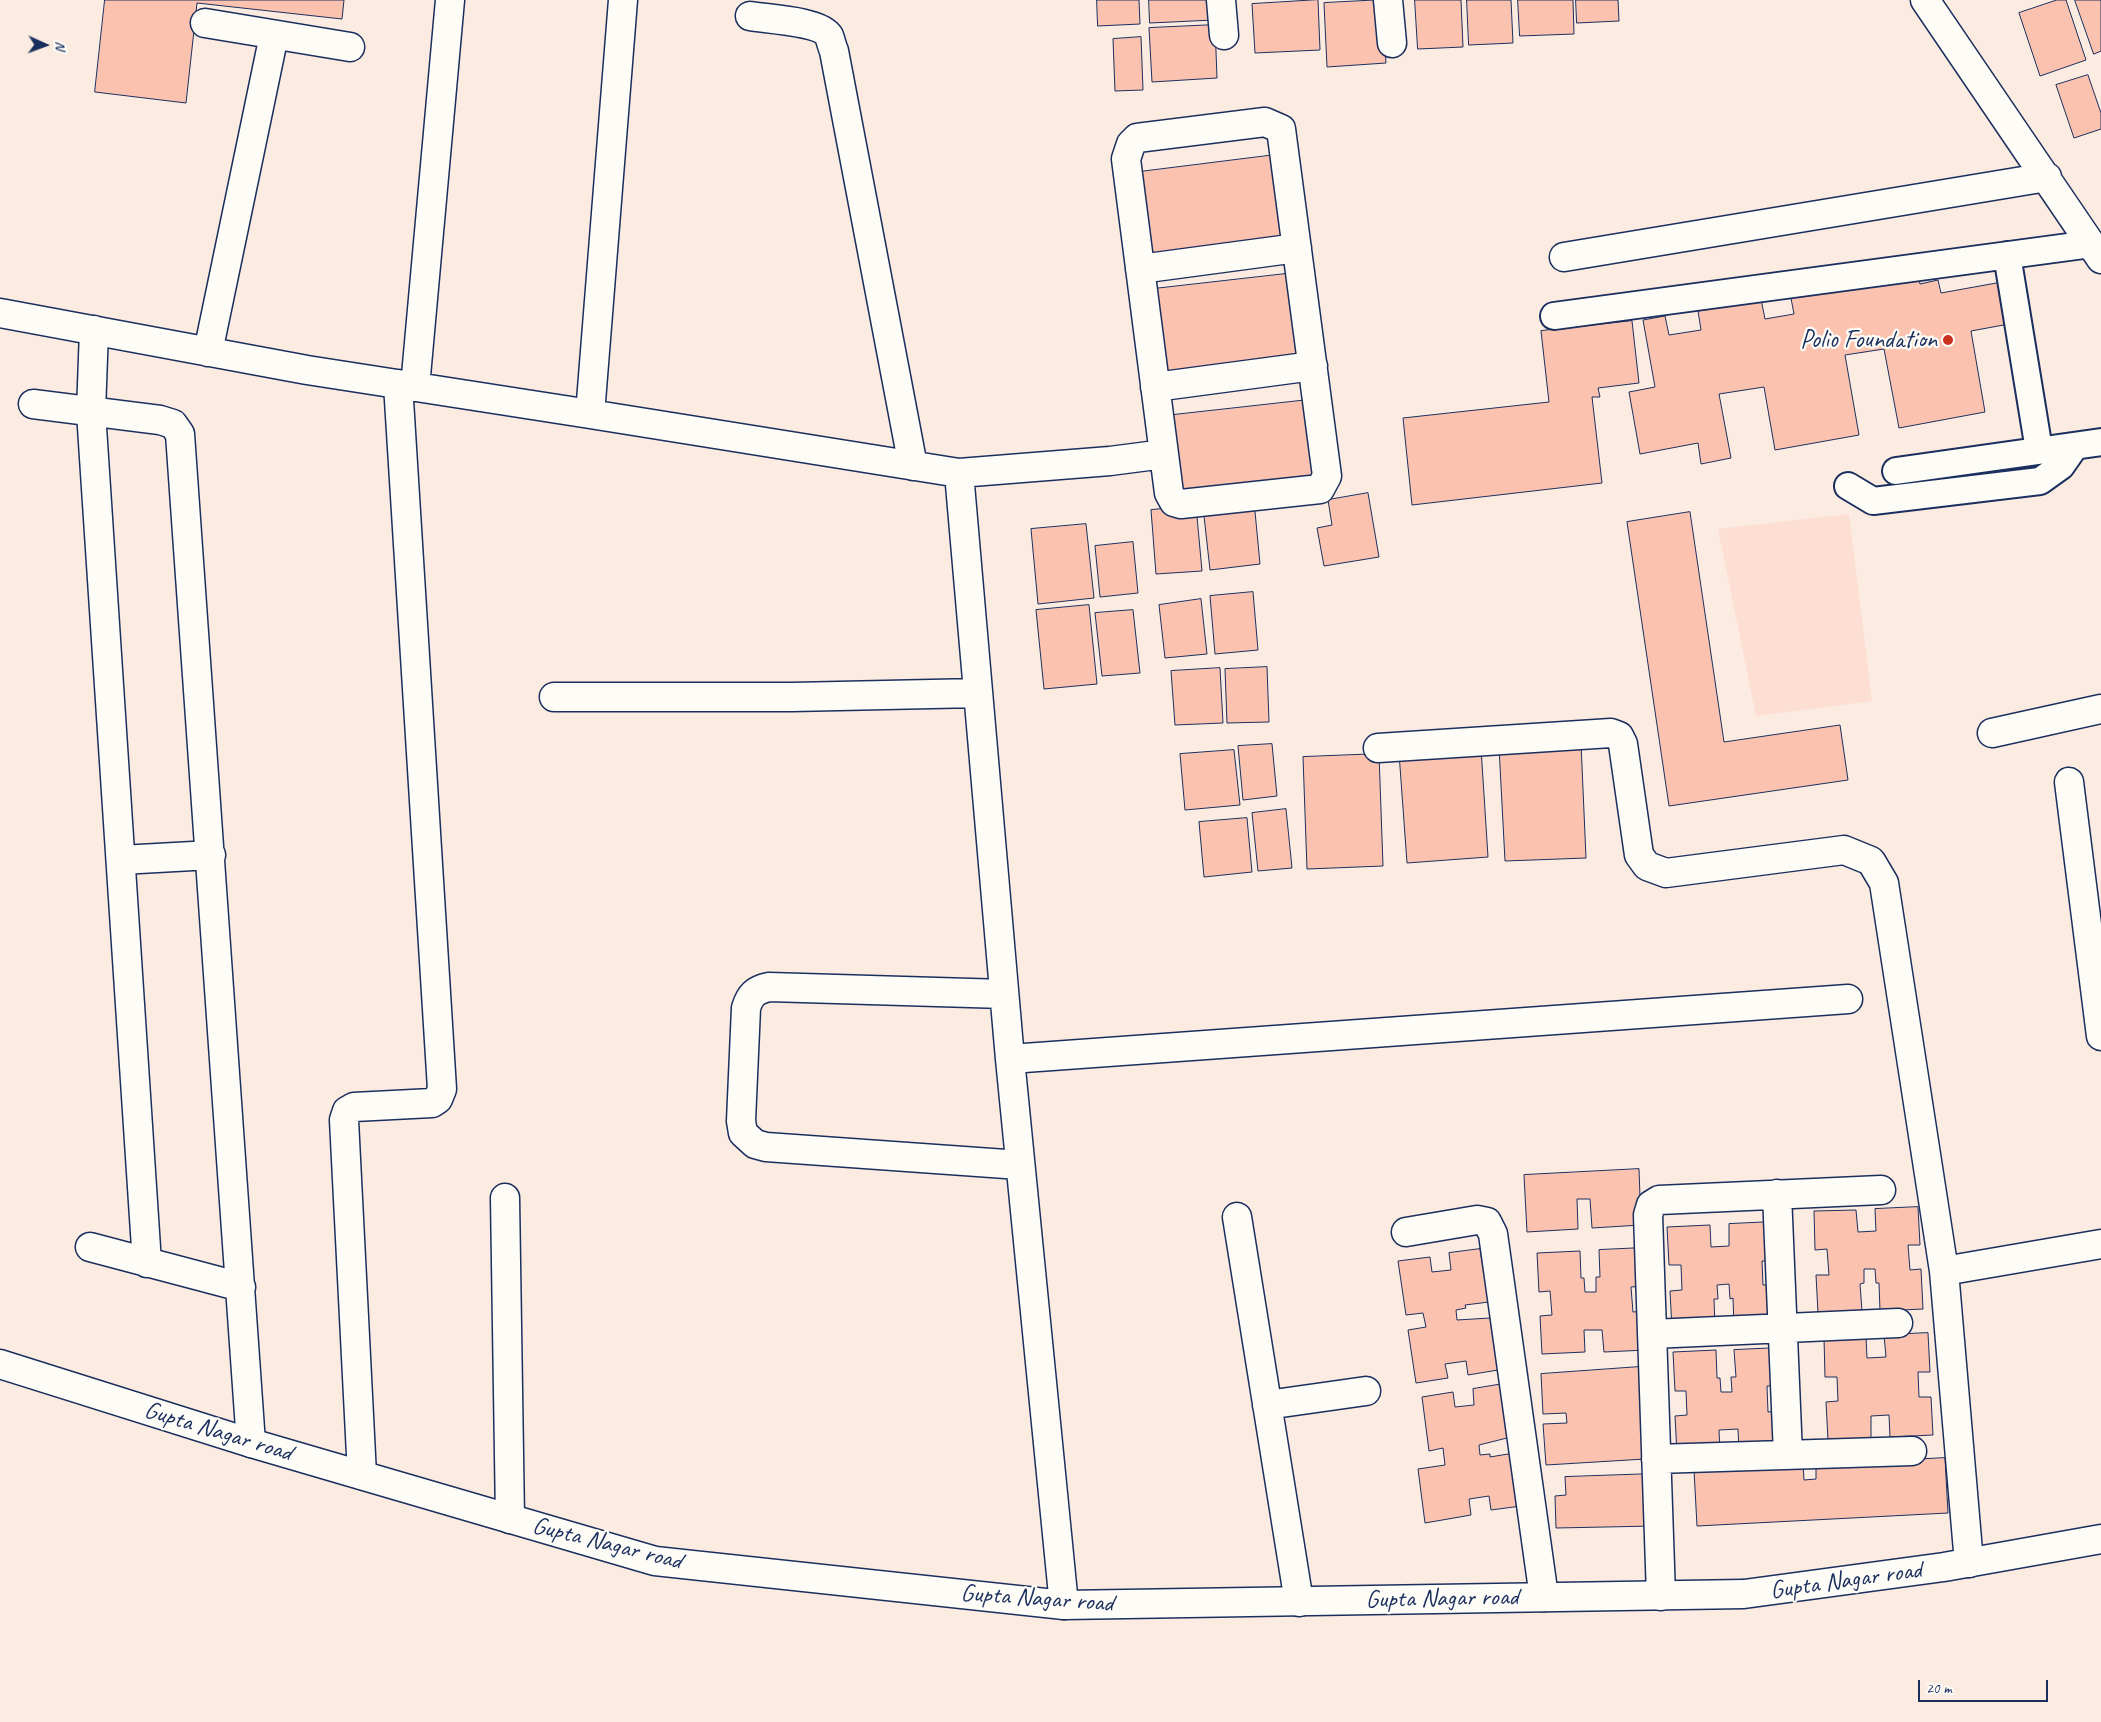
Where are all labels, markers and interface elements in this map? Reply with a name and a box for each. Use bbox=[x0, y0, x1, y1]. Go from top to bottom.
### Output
north arrow bbox=[20, 20, 70, 70]
text: N bbox=[52, 41, 69, 50]
place label: Polio Foundation bbox=[1800, 325, 1937, 355]
marker: Polio Foundation bbox=[1941, 333, 1955, 347]
street label: Gupta Nagar road bbox=[141, 1395, 295, 1469]
street label: Gupta Nagar road bbox=[529, 1511, 685, 1577]
street label: Gupta Nagar road bbox=[1768, 1556, 1924, 1606]
street label: Gupta Nagar road bbox=[960, 1579, 1114, 1619]
street label: Gupta Nagar road bbox=[1365, 1583, 1519, 1615]
scale bar bbox=[1921, 1670, 2051, 1702]
text: 20 m bbox=[1926, 1679, 1952, 1698]

